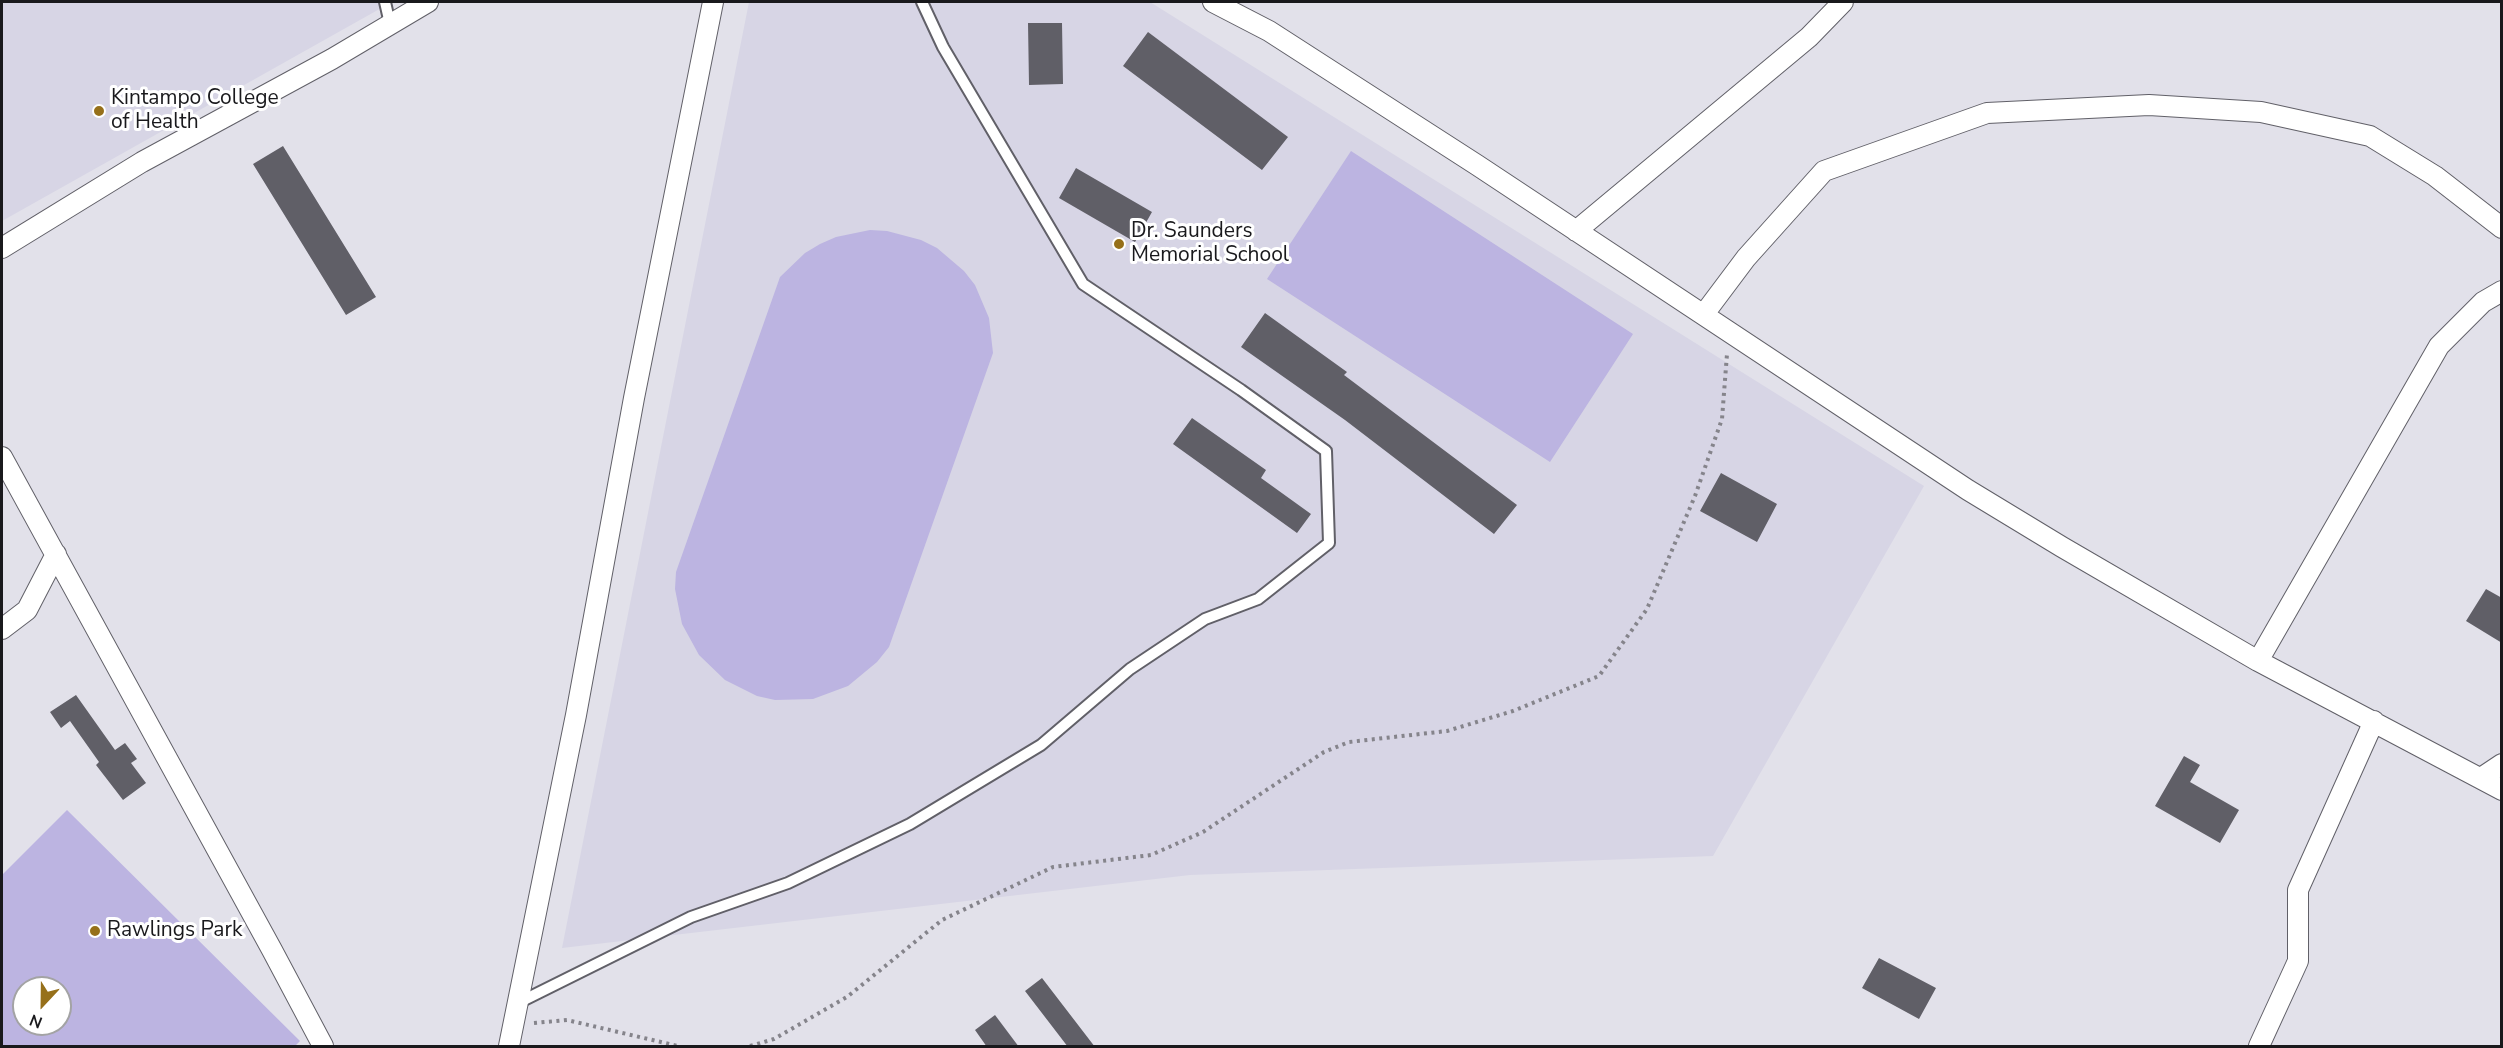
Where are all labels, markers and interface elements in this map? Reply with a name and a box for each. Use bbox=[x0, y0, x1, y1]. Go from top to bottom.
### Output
place label: Kintampo College of Health bbox=[111, 86, 279, 136]
marker: Kintampo College of Health bbox=[92, 104, 106, 118]
place label: Dr. Saunders Memorial School bbox=[1131, 219, 1289, 269]
marker: Dr. Saunders Memorial School bbox=[1112, 237, 1126, 251]
place label: Rawlings Park bbox=[107, 918, 242, 944]
marker: Rawlings Park bbox=[88, 924, 102, 938]
north arrow bbox=[12, 976, 72, 1036]
text: N bbox=[26, 1008, 46, 1033]

